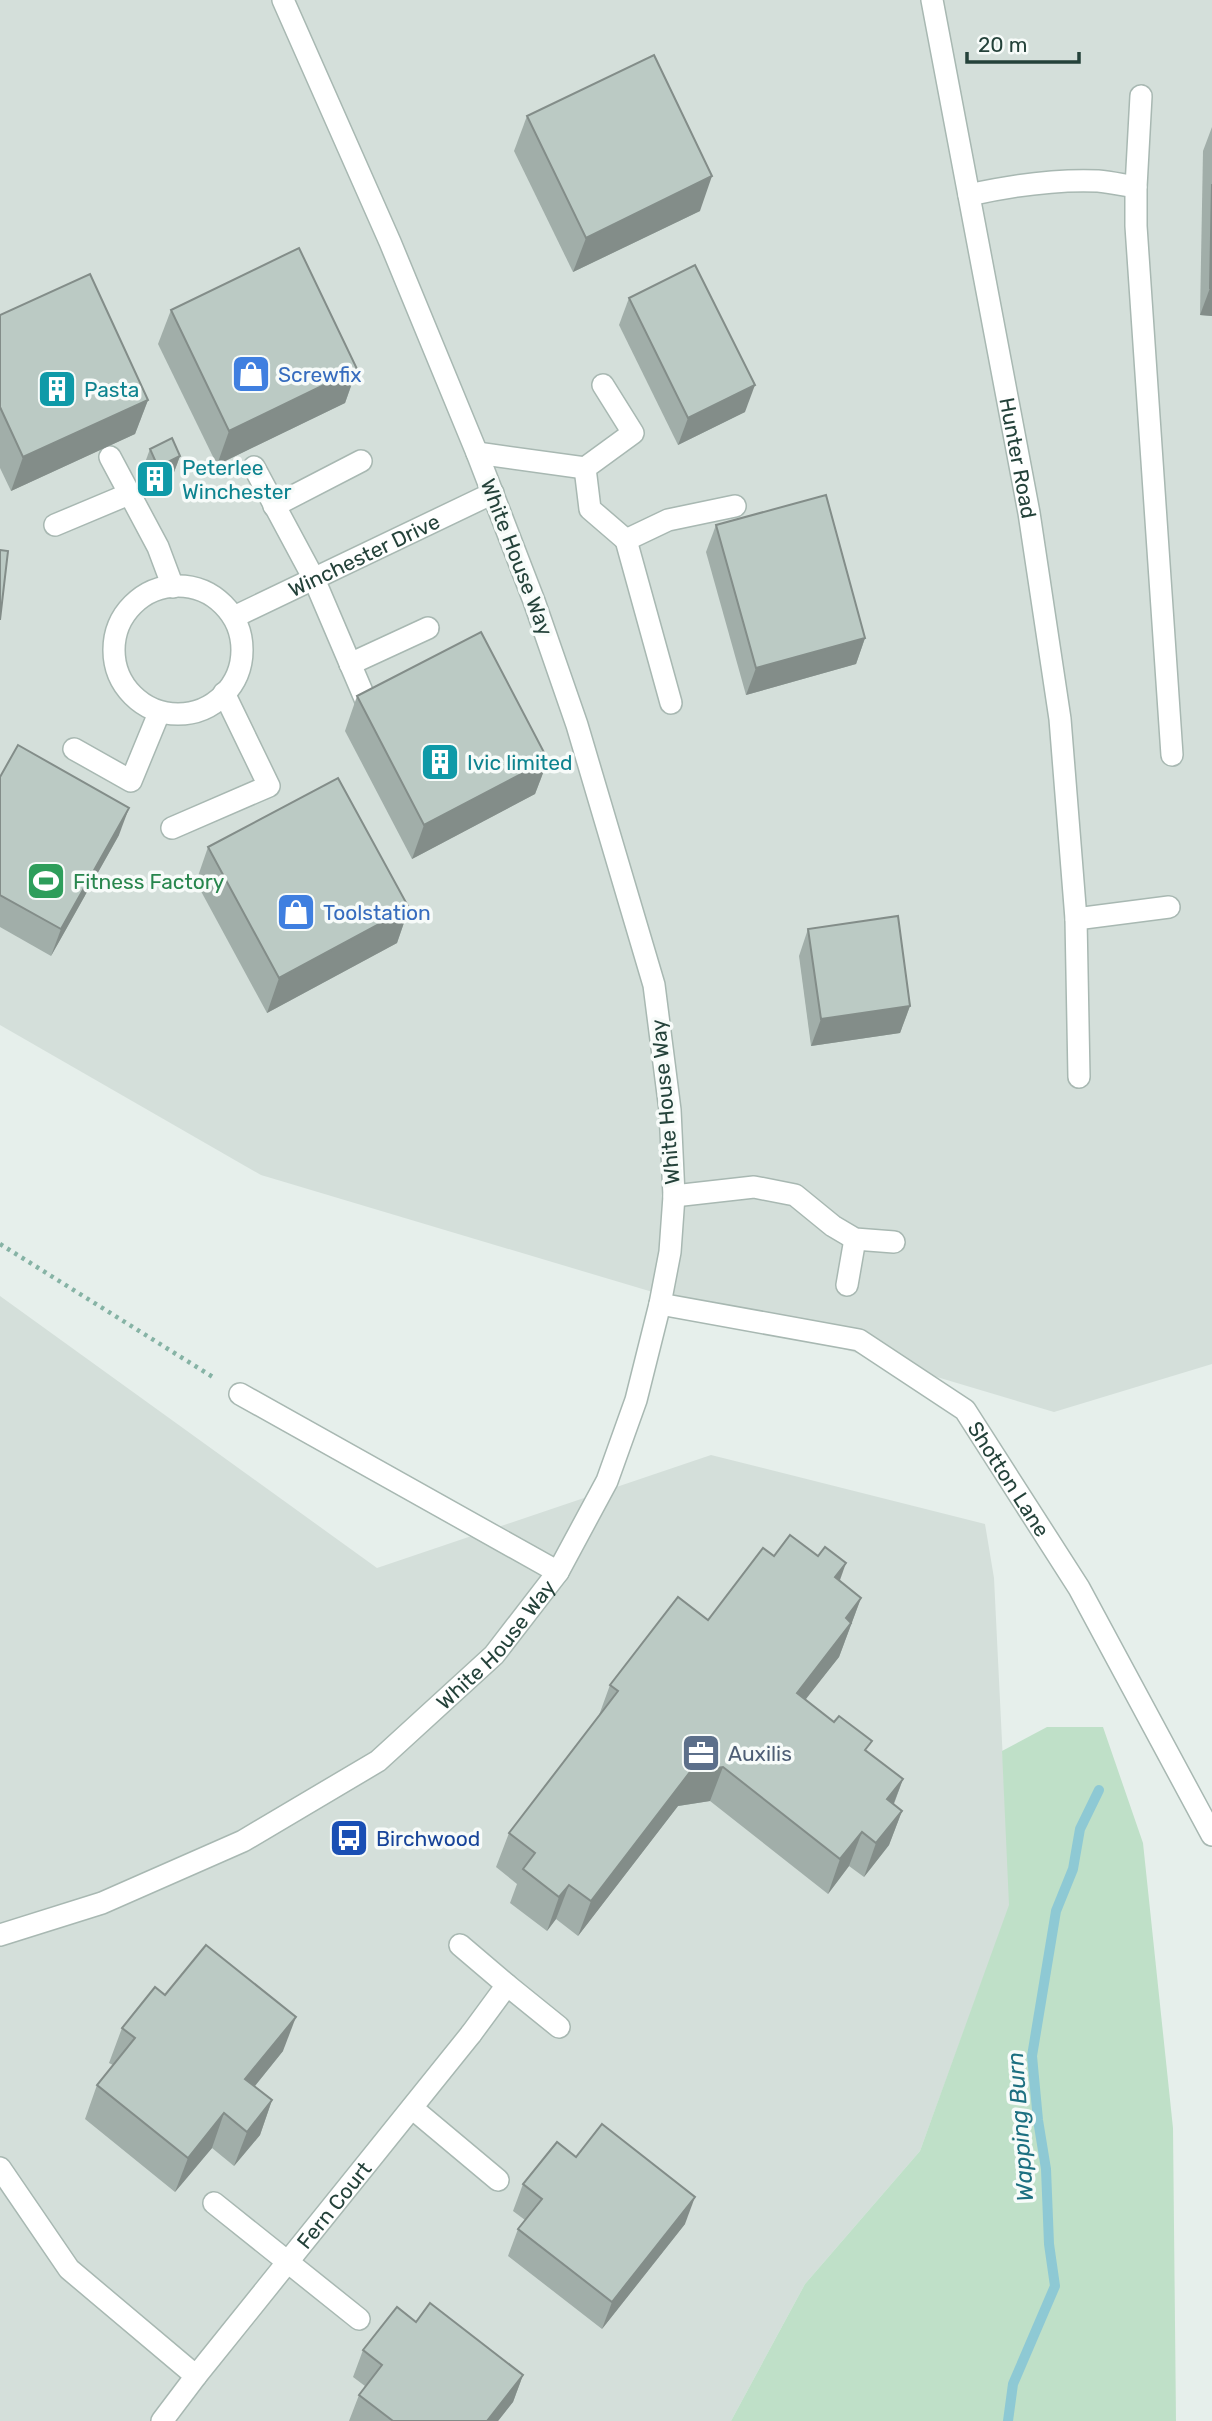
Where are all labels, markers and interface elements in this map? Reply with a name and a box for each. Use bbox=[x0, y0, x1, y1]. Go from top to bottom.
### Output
scale bar bbox=[967, 21, 1079, 65]
text: 20 m bbox=[978, 32, 1027, 57]
shop icon: Screwfix bbox=[230, 353, 272, 395]
place label: Screwfix bbox=[278, 362, 362, 387]
building icon: Pasta bbox=[36, 368, 78, 410]
place label: Pasta bbox=[84, 377, 139, 402]
street label: Hunter Road bbox=[995, 395, 1042, 520]
place label: Peterlee Winchester bbox=[182, 455, 291, 504]
building icon: Peterlee Winchester bbox=[134, 458, 176, 500]
street label: White House Way bbox=[476, 475, 559, 639]
street label: Winchester Drive bbox=[284, 508, 444, 602]
building icon: Ivic limited bbox=[419, 741, 461, 783]
place label: Ivic limited bbox=[467, 750, 573, 775]
sports icon: Fitness Factory bbox=[25, 860, 67, 902]
place label: Fitness Factory bbox=[73, 869, 225, 894]
shop icon: Toolstation bbox=[275, 891, 317, 933]
place label: Toolstation bbox=[323, 900, 431, 925]
street label: White House Way bbox=[645, 1018, 685, 1186]
street label: Shotton Lane bbox=[963, 1416, 1055, 1541]
street label: White House Way bbox=[431, 1574, 560, 1714]
office icon: Auxilis bbox=[680, 1732, 722, 1774]
place label: Auxilis bbox=[728, 1741, 792, 1766]
bus stop icon: Birchwood bbox=[328, 1817, 370, 1859]
place label: Birchwood bbox=[376, 1826, 480, 1851]
water label: Wapping Burn bbox=[1001, 2051, 1039, 2203]
street label: Fern Court bbox=[291, 2156, 376, 2253]

